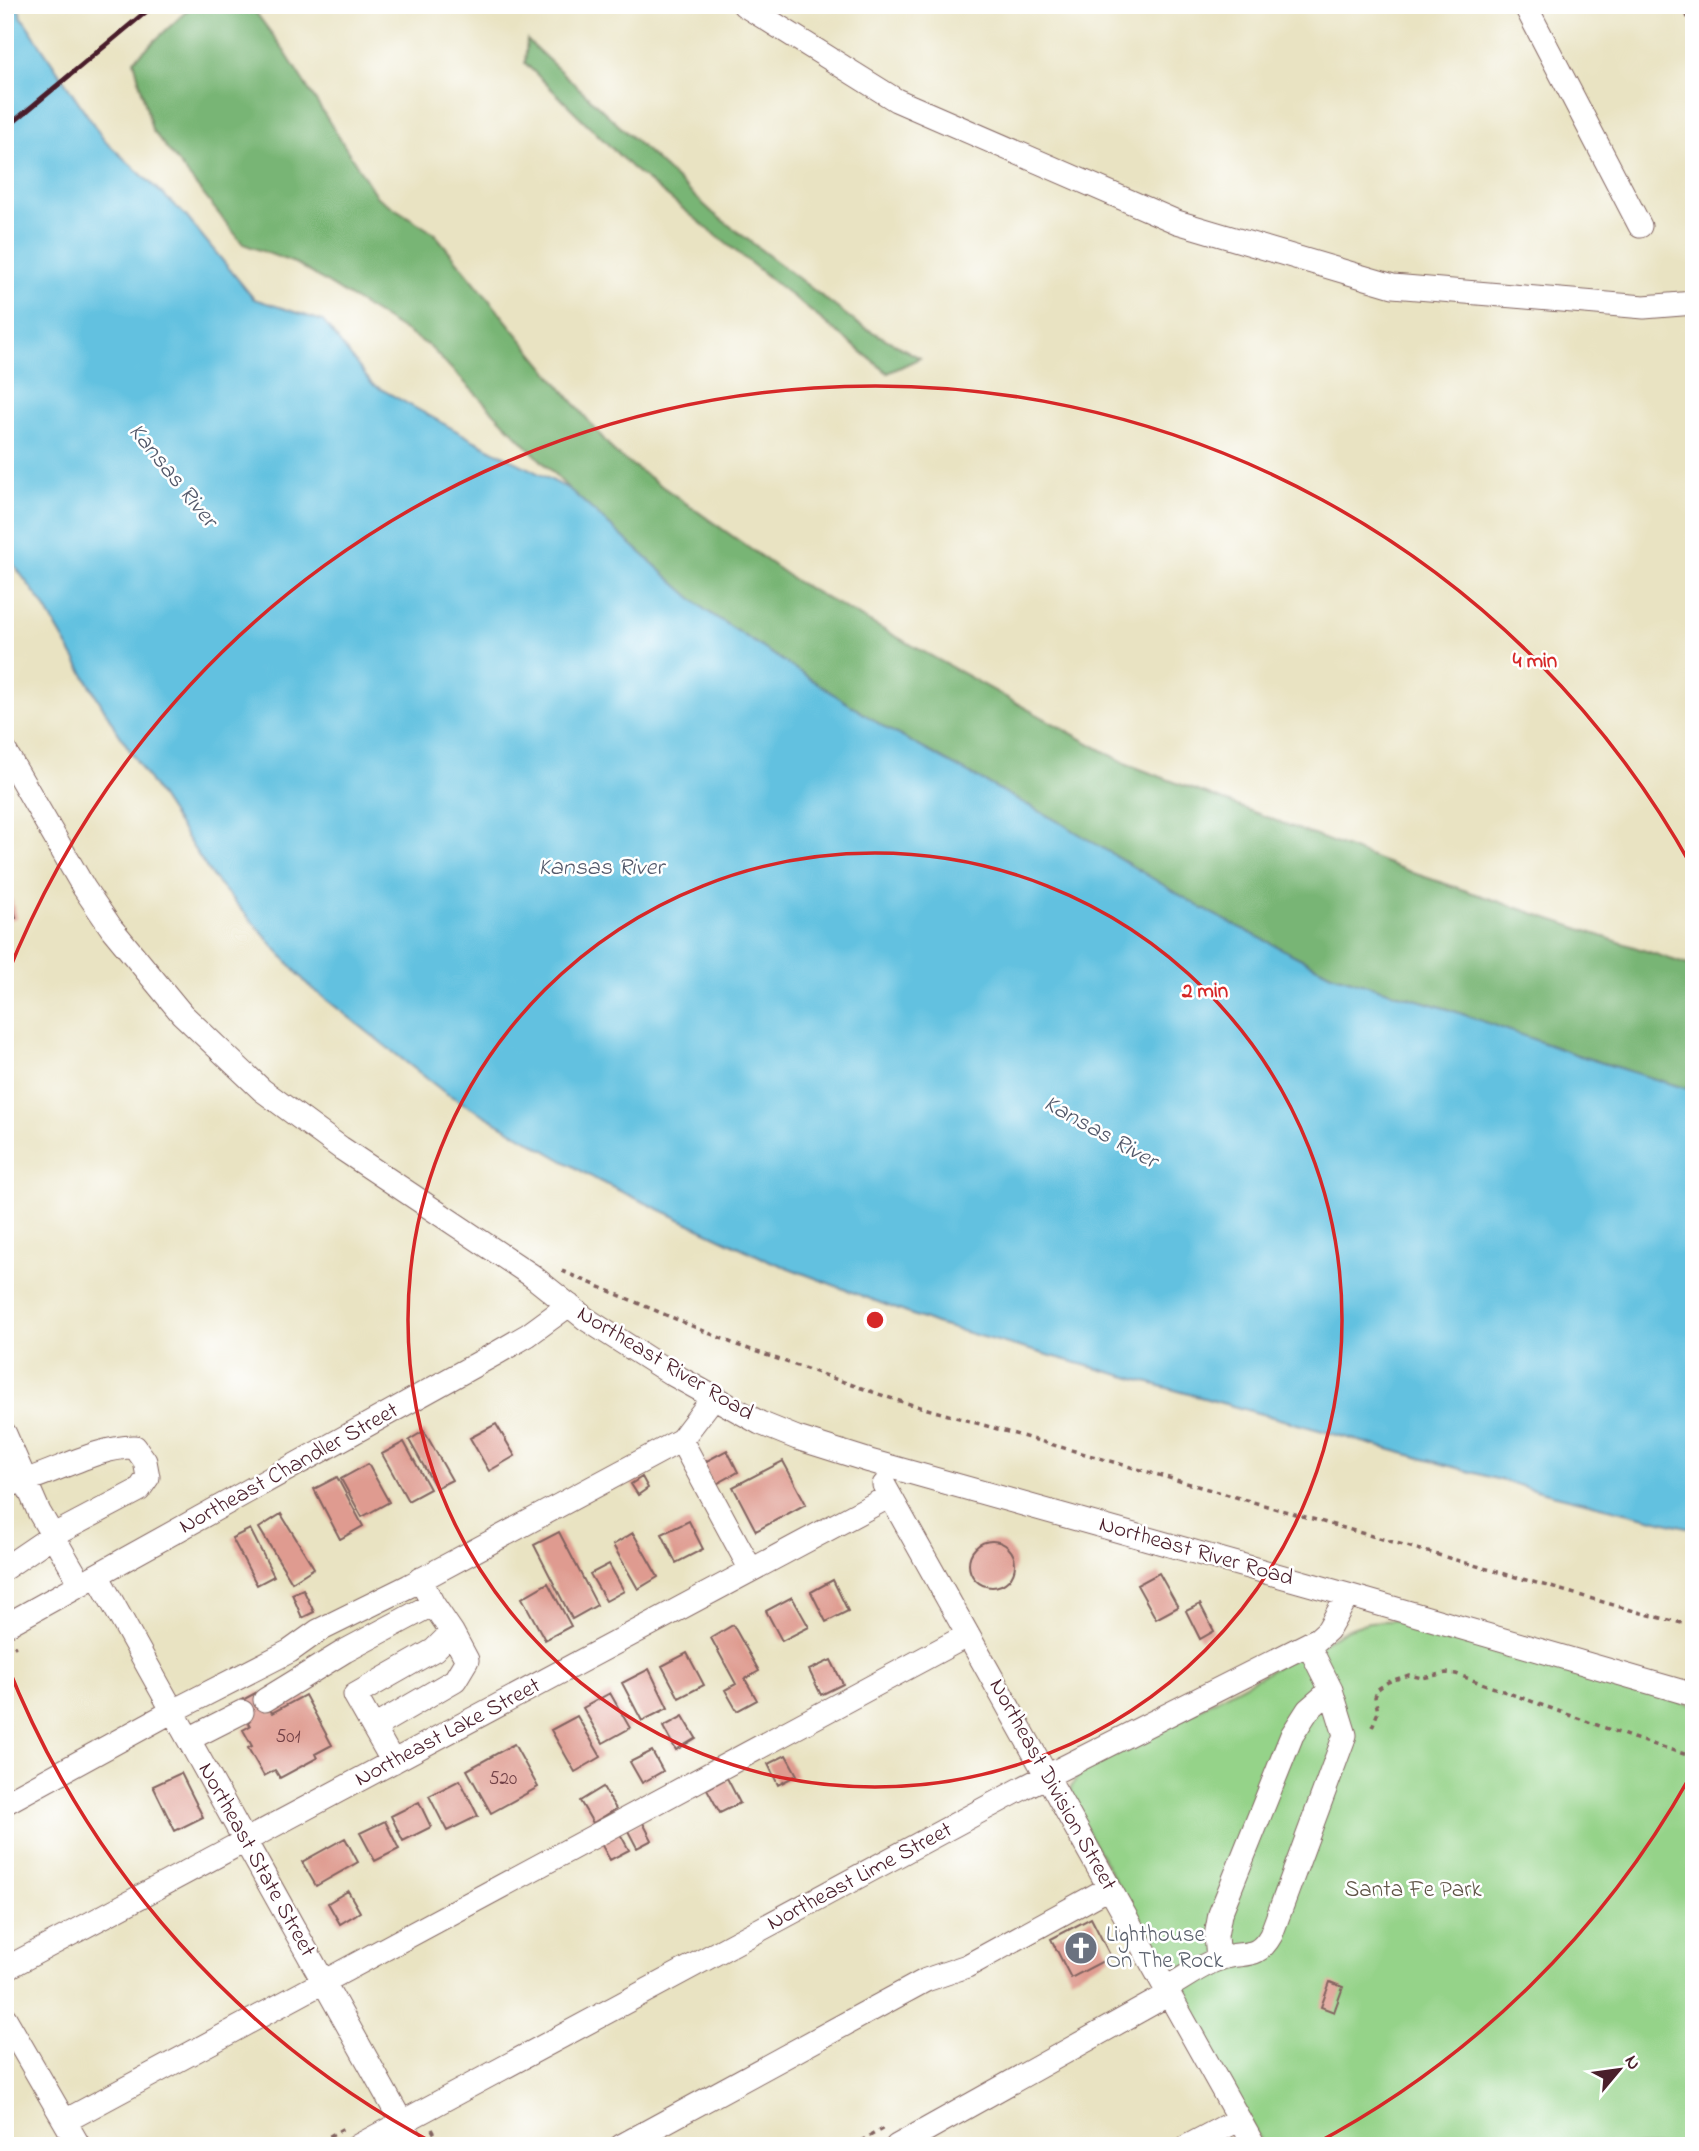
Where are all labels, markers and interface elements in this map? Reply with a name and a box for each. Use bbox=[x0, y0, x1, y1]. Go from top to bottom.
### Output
water label: Kansas River bbox=[119, 416, 227, 538]
text: 4 min bbox=[1513, 647, 1557, 677]
water label: Kansas River bbox=[538, 851, 666, 886]
text: 2 min bbox=[1181, 977, 1228, 1007]
water label: Kansas River bbox=[1037, 1087, 1166, 1180]
street label: Northeast River Road bbox=[570, 1298, 760, 1430]
centre of rings bbox=[863, 1308, 887, 1332]
street label: Northeast Chandler Street bbox=[173, 1395, 405, 1543]
street label: Northeast River Road bbox=[1095, 1508, 1297, 1596]
street label: Northeast Lake Street bbox=[349, 1670, 547, 1796]
street label: Northeast Division Street bbox=[980, 1673, 1124, 1897]
house number: 501 bbox=[275, 1724, 301, 1751]
street label: Northeast State Street bbox=[189, 1757, 323, 1963]
house number: 520 bbox=[489, 1766, 517, 1793]
street label: Northeast Lime Street bbox=[761, 1814, 959, 1940]
park label: Santa Fe Park bbox=[1345, 1874, 1482, 1907]
place label: Lighthouse On The Rock bbox=[1106, 1919, 1224, 1978]
church icon: Lighthouse On The Rock bbox=[1062, 1929, 1100, 1967]
north arrow bbox=[1584, 2036, 1654, 2106]
text: N bbox=[1617, 2051, 1647, 2075]

